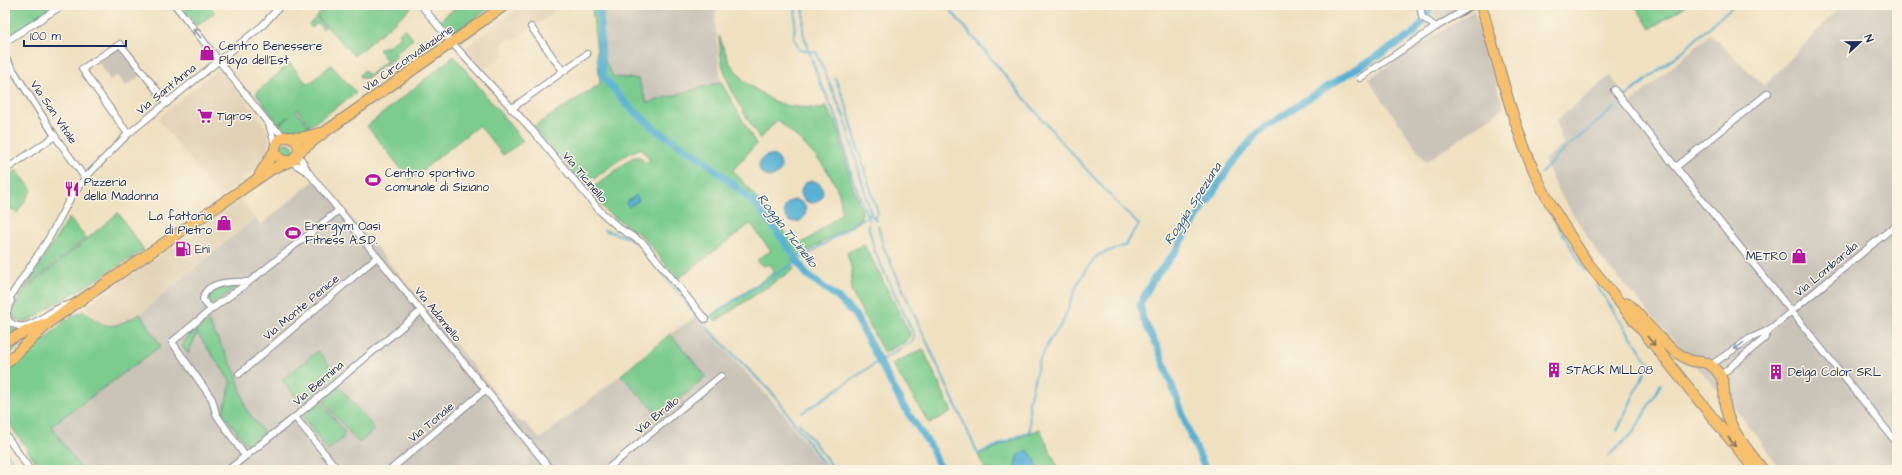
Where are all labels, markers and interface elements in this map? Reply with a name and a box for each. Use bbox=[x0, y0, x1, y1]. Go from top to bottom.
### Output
street label: Via Circonvallazione bbox=[360, 21, 457, 96]
scale bar bbox=[24, 22, 126, 48]
north arrow bbox=[1840, 22, 1880, 62]
one-way arrow bbox=[193, 27, 201, 38]
text: 100 m bbox=[30, 28, 61, 45]
text: N bbox=[1861, 32, 1877, 45]
place label: Centro Benessere Playa dell'Est bbox=[219, 38, 323, 70]
shop icon: Centro Benessere Playa dell'Est bbox=[198, 44, 216, 62]
street label: Via Sant'Anna bbox=[133, 60, 200, 119]
street label: Via San Vitale bbox=[26, 77, 81, 148]
supermarket icon: Tigros bbox=[196, 107, 214, 125]
place label: Tigros bbox=[217, 108, 252, 126]
street label: Via Ticinello bbox=[558, 148, 611, 207]
water label: Roggia Speziana bbox=[1160, 158, 1228, 249]
place label: Centro sportivo comunale di Siziano bbox=[385, 165, 489, 196]
sports icon: Centro sportivo comunale di Siziano bbox=[364, 171, 382, 189]
place label: Pizzeria della Madonna bbox=[84, 174, 158, 205]
restaurant icon: Pizzeria della Madonna bbox=[63, 180, 81, 198]
water label: Roggia Ticinello bbox=[752, 190, 823, 273]
place label: La fattoria di Pietro bbox=[149, 208, 212, 239]
shop icon: La fattoria di Pietro bbox=[215, 214, 233, 232]
place label: Energym Oasi Fitness A.S.D. bbox=[305, 218, 380, 249]
sports icon: Energym Oasi Fitness A.S.D. bbox=[284, 224, 302, 242]
street label: Via Lombardia bbox=[1791, 238, 1862, 301]
fuel station icon: Eni bbox=[174, 240, 192, 258]
place label: Eni bbox=[195, 241, 210, 258]
shop icon: METRO bbox=[1790, 247, 1808, 265]
place label: METRO bbox=[1746, 248, 1787, 265]
street label: Via Monte Penice bbox=[259, 270, 344, 344]
street label: Via Adamello bbox=[410, 283, 465, 346]
one-way arrow bbox=[1646, 335, 1655, 346]
one-way arrow bbox=[1734, 342, 1745, 350]
street label: Via Bernina bbox=[289, 357, 347, 410]
building icon: STACK MILL08 bbox=[1545, 361, 1563, 379]
place label: STACK MILL08 bbox=[1566, 362, 1653, 379]
building icon: Delga Color SRL bbox=[1767, 363, 1785, 381]
place label: Delga Color SRL bbox=[1788, 364, 1882, 382]
street label: Via Brallo bbox=[632, 392, 683, 438]
street label: Via Tonale bbox=[405, 398, 458, 447]
one-way arrow bbox=[1728, 436, 1737, 447]

